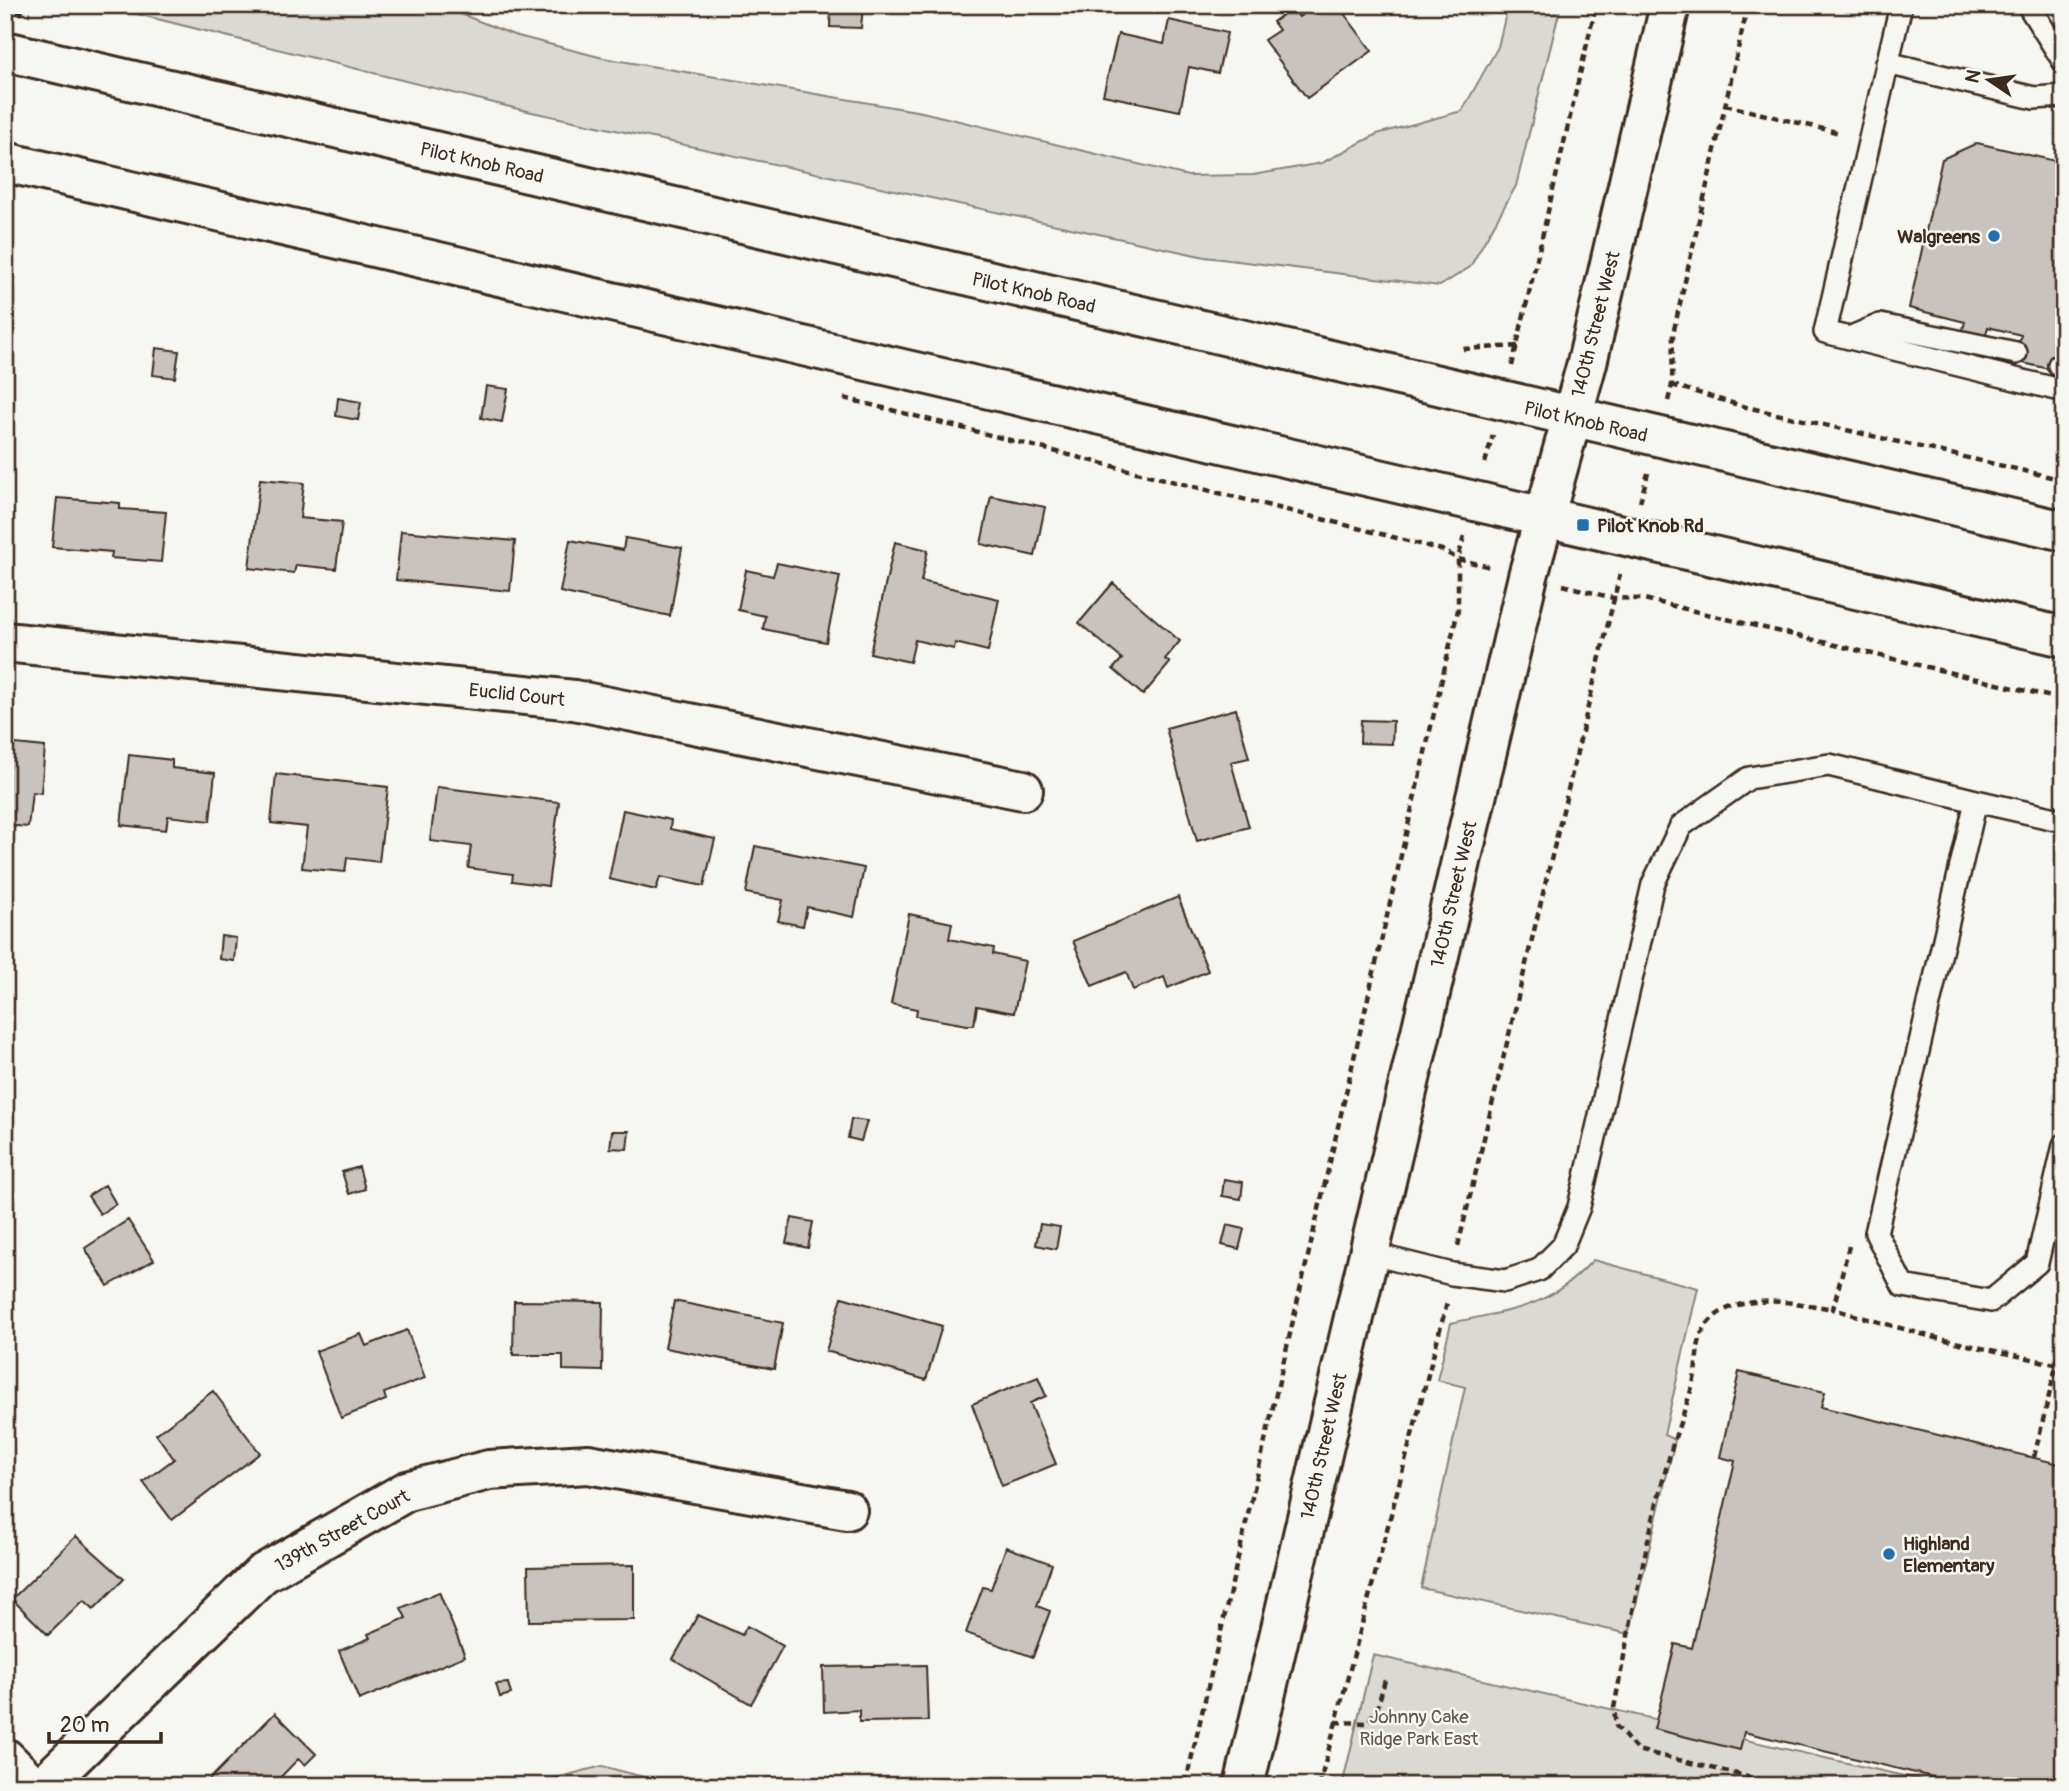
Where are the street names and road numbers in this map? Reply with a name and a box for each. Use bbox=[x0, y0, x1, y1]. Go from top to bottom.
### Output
street label: Pilot Knob Road bbox=[418, 137, 546, 189]
street label: 140th Street West bbox=[1566, 248, 1626, 400]
street label: Pilot Knob Road bbox=[970, 267, 1098, 319]
street label: Pilot Knob Road bbox=[1522, 396, 1650, 448]
street label: Euclid Court bbox=[468, 678, 566, 712]
street label: 140th Street West bbox=[1425, 818, 1483, 970]
street label: 140th Street West bbox=[1295, 1370, 1353, 1522]
street label: 139th Street Court bbox=[271, 1484, 414, 1578]

